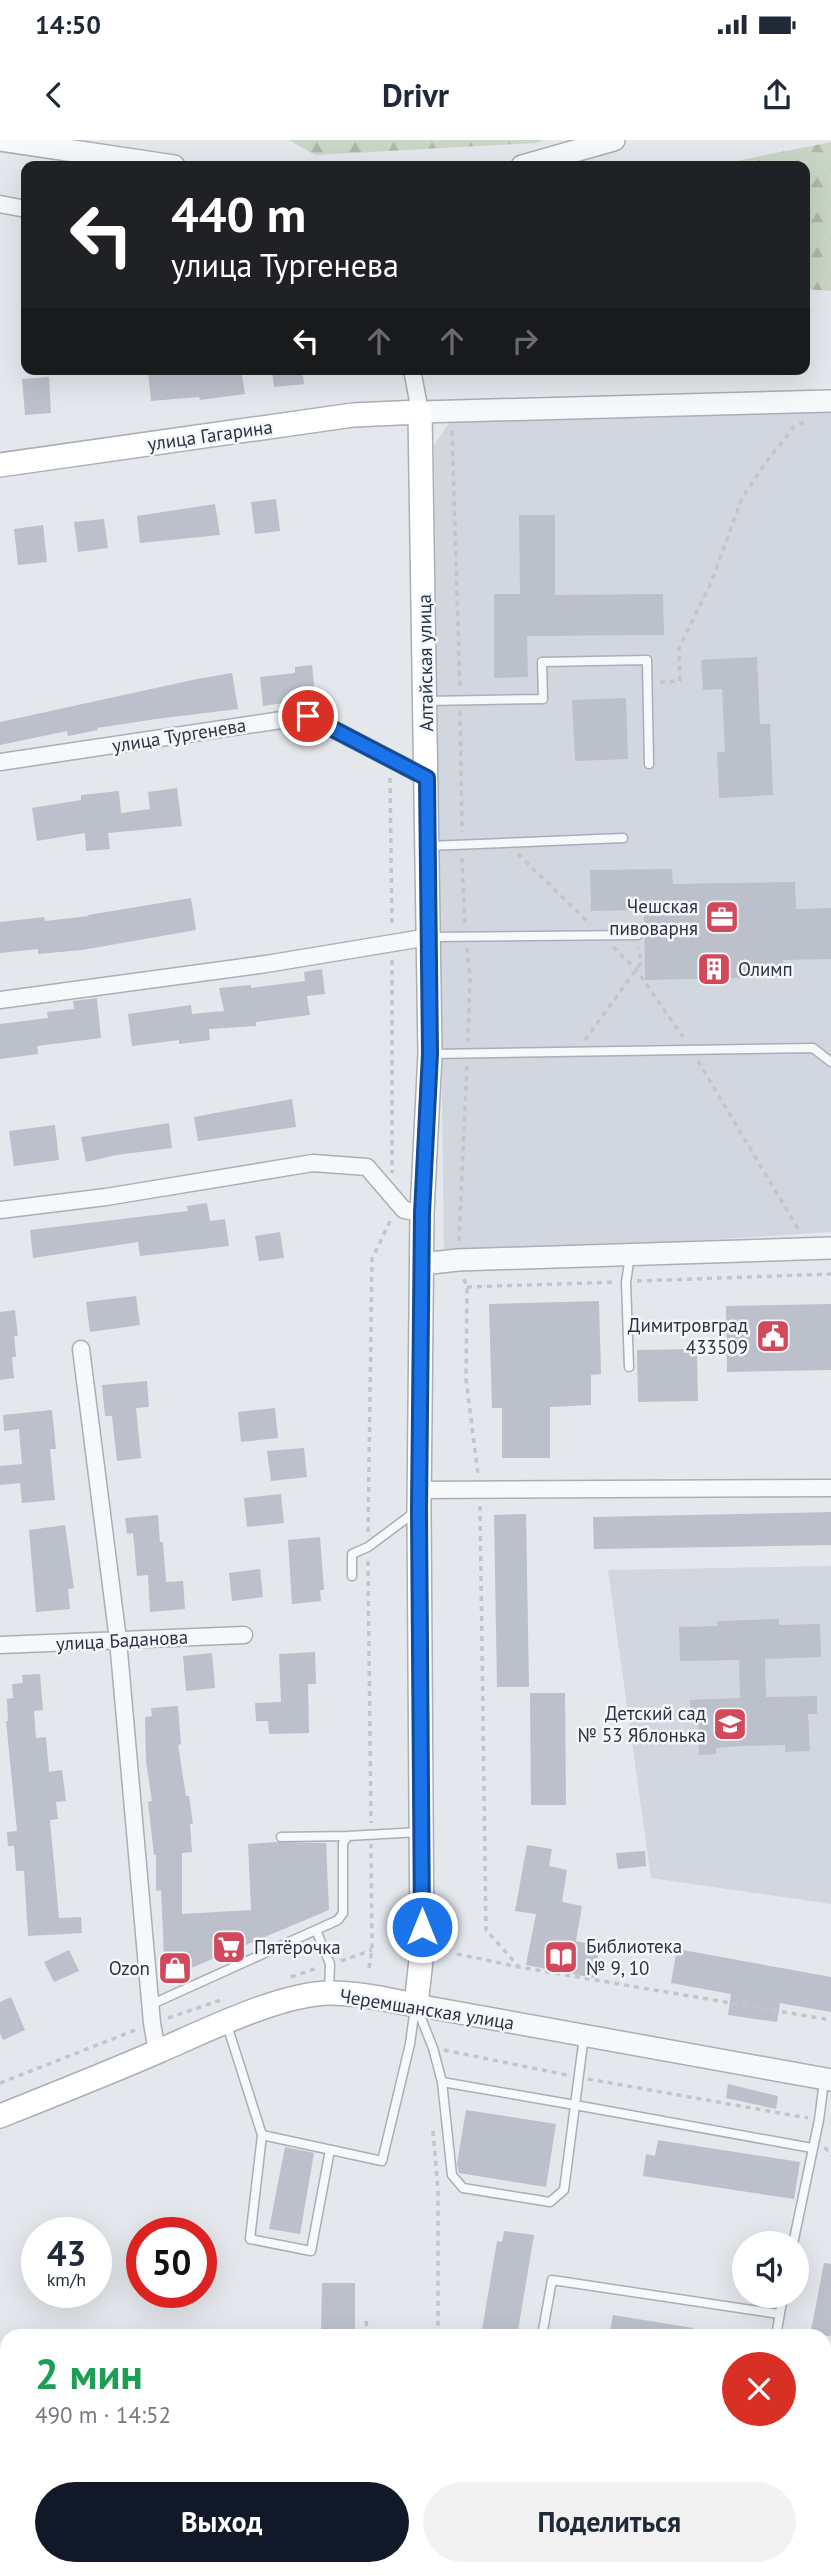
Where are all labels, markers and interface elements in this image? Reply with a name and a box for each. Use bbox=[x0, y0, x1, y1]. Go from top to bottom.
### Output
text: 14:50 bbox=[35, 8, 101, 41]
text: Drivr bbox=[382, 74, 449, 116]
icon: back bbox=[35, 76, 73, 114]
icon: share bbox=[758, 76, 796, 114]
text: 440 m bbox=[171, 182, 306, 246]
icon: left bbox=[56, 189, 147, 280]
text: улица Тургенева bbox=[171, 244, 399, 286]
icon: left bbox=[287, 322, 325, 360]
icon: ahead bbox=[360, 322, 398, 360]
icon: ahead bbox=[433, 322, 471, 360]
icon: right bbox=[506, 322, 544, 360]
street label: улица Гагарина bbox=[146, 414, 274, 456]
street label: Алтайская улица bbox=[412, 594, 438, 732]
pin bbox=[278, 686, 338, 746]
icon: arrive bbox=[289, 697, 327, 735]
street label: улица Тургенева bbox=[110, 713, 248, 757]
place label: Чешская пивоварня bbox=[609, 894, 698, 940]
office icon: Чешская пивоварня bbox=[703, 898, 741, 936]
building icon: Олимп bbox=[695, 950, 733, 988]
place label: Олимп bbox=[738, 957, 793, 981]
place label: Димитровград 433509 bbox=[628, 1313, 748, 1359]
public building icon: Димитровград 433509 bbox=[754, 1317, 792, 1355]
street label: улица Баданова bbox=[55, 1625, 189, 1655]
place label: Детский сад № 53 Яблонька bbox=[578, 1701, 706, 1747]
school or university icon: Детский сад № 53 Яблонька bbox=[711, 1705, 749, 1743]
position arrow bbox=[385, 1890, 459, 1964]
supermarket icon: Пятёрочка bbox=[210, 1928, 248, 1966]
place label: Библиотека № 9, 10 bbox=[586, 1934, 682, 1980]
place label: Пятёрочка bbox=[254, 1935, 341, 1959]
library icon: Библиотека № 9, 10 bbox=[542, 1938, 580, 1976]
shop icon: Ozon bbox=[156, 1949, 194, 1987]
place label: Ozon bbox=[109, 1956, 150, 1980]
street label: Черемшанская улица bbox=[338, 1983, 516, 2035]
speed limit sign: 50 bbox=[126, 2217, 217, 2308]
text: 43 bbox=[47, 2230, 86, 2276]
map controls bbox=[732, 2231, 809, 2308]
button: sound bbox=[732, 2231, 809, 2308]
text: km/h bbox=[47, 2268, 86, 2291]
text: 2 мин bbox=[35, 2346, 143, 2401]
button: close bbox=[722, 2352, 796, 2426]
text: 490 m · 14:52 bbox=[35, 2400, 171, 2429]
button: Выход bbox=[35, 2482, 409, 2562]
button: Поделиться bbox=[423, 2482, 796, 2562]

